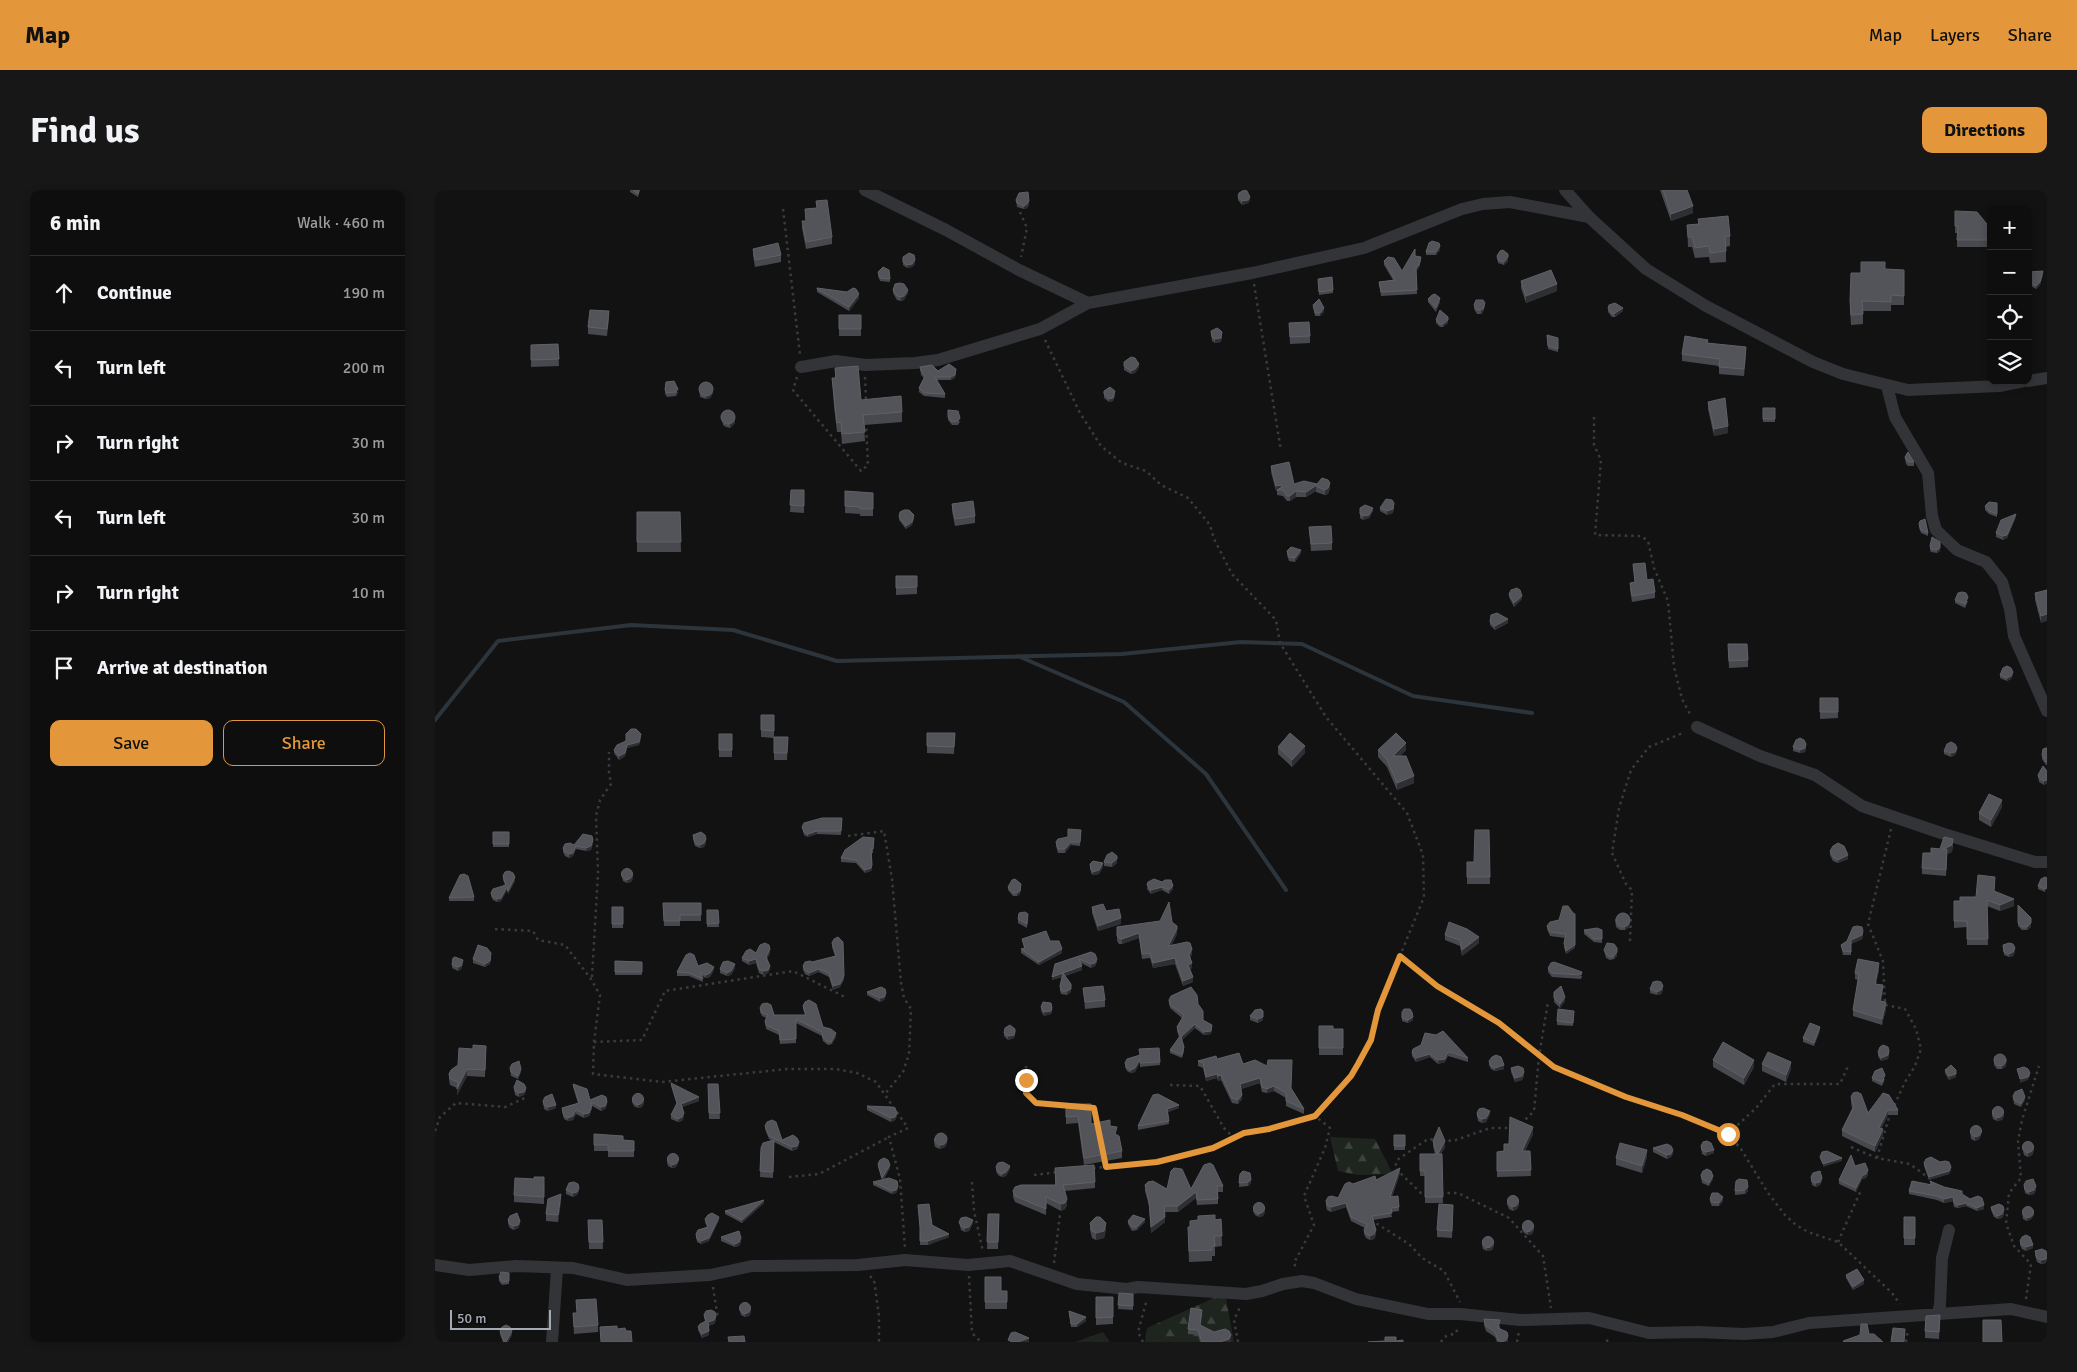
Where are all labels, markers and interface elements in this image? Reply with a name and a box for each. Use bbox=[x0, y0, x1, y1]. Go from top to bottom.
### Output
text: Map bbox=[25, 20, 70, 50]
text: Map bbox=[1869, 24, 1902, 46]
text: Layers bbox=[1930, 24, 1980, 46]
text: Share bbox=[2008, 24, 2052, 46]
button: Directions bbox=[1922, 107, 2047, 153]
text: Find us bbox=[30, 109, 140, 152]
map controls bbox=[1987, 205, 2032, 385]
button: + bbox=[1987, 205, 2032, 250]
text: 6 min bbox=[50, 210, 101, 236]
text: Walk · 460 m bbox=[297, 213, 385, 233]
button: − bbox=[1987, 250, 2032, 295]
icon: ahead bbox=[50, 279, 78, 307]
text: Continue bbox=[97, 281, 172, 305]
text: 190 m bbox=[343, 283, 385, 303]
button: locate bbox=[1987, 295, 2032, 340]
button: layers bbox=[1987, 340, 2032, 385]
icon: left bbox=[50, 354, 78, 382]
text: Turn left bbox=[97, 356, 166, 380]
text: 200 m bbox=[343, 358, 385, 378]
icon: right bbox=[50, 429, 78, 457]
text: Turn right bbox=[97, 431, 179, 455]
text: 30 m bbox=[351, 433, 385, 453]
icon: left bbox=[50, 504, 78, 532]
text: Turn left bbox=[97, 506, 166, 530]
text: 30 m bbox=[351, 508, 385, 528]
icon: right bbox=[50, 579, 78, 607]
text: Turn right bbox=[97, 581, 179, 605]
text: 10 m bbox=[351, 583, 385, 603]
icon: arrive bbox=[50, 654, 78, 682]
text: Arrive at destination bbox=[97, 656, 268, 680]
button: Save bbox=[50, 720, 213, 766]
button: Share bbox=[223, 720, 385, 766]
route end bbox=[1015, 1069, 1038, 1092]
route start bbox=[1717, 1123, 1740, 1146]
scale bar bbox=[450, 1307, 551, 1330]
text: 50 m bbox=[457, 1310, 486, 1327]

